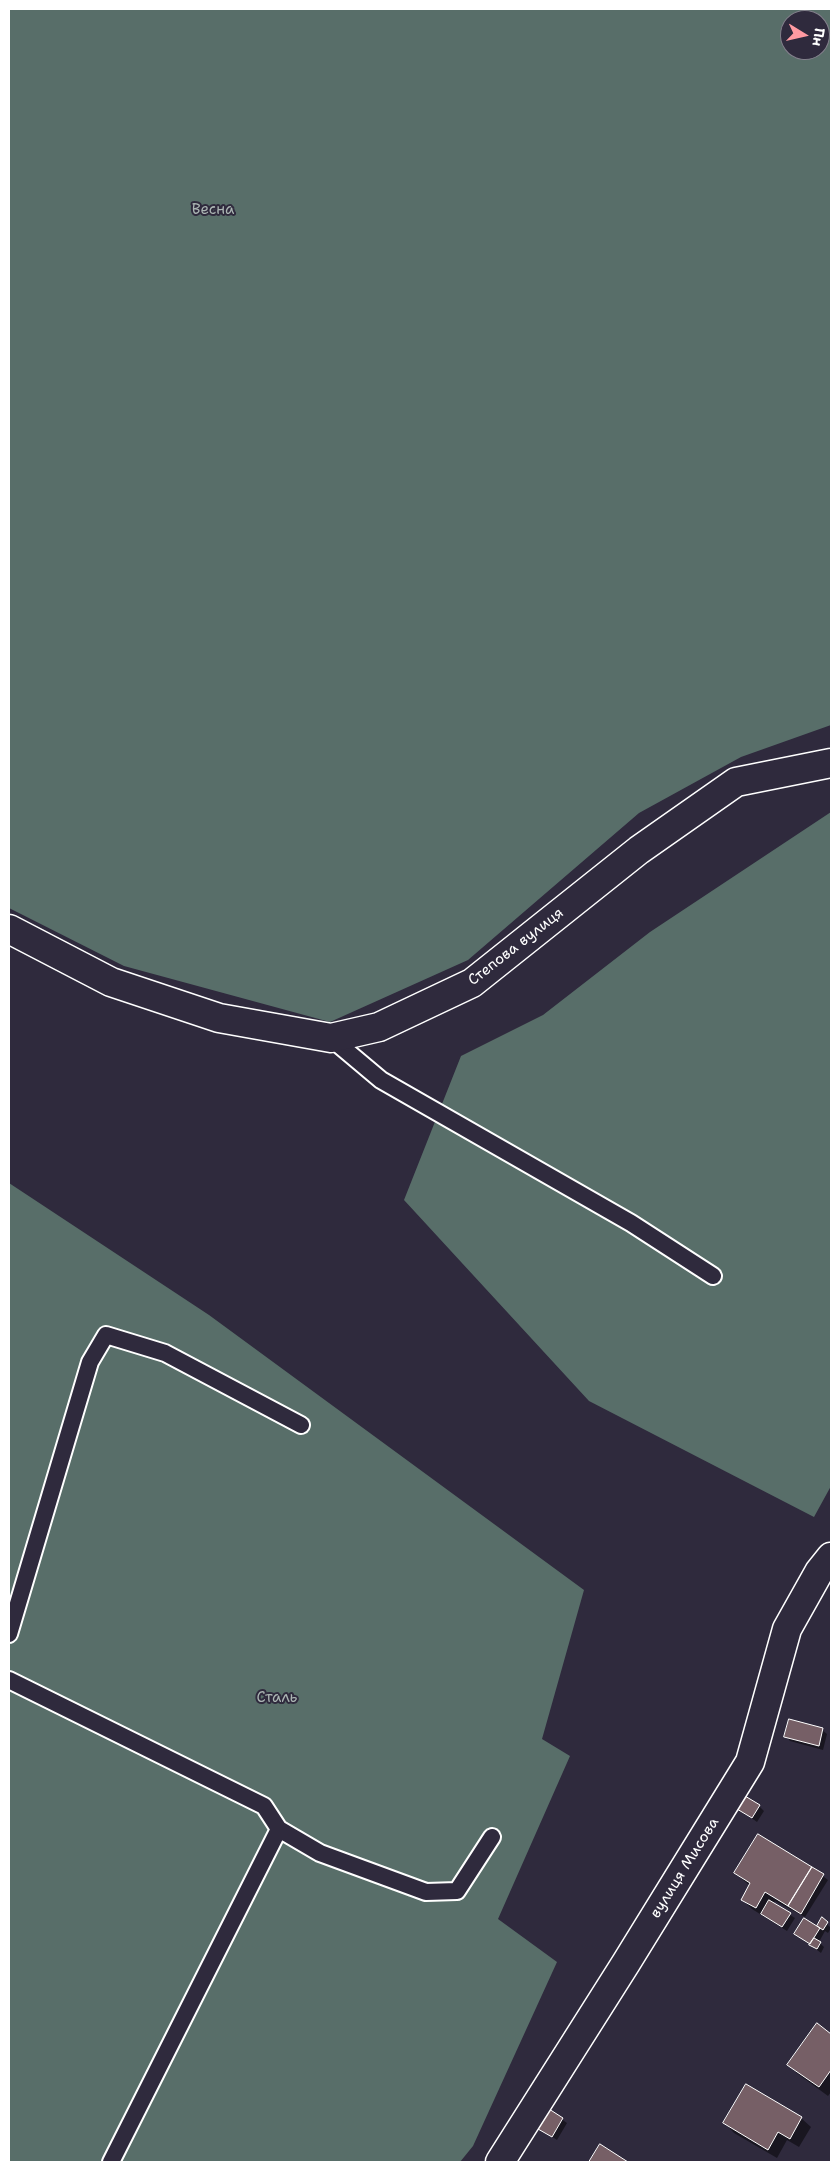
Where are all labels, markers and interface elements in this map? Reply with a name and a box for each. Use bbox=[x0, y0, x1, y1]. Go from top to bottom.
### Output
north arrow bbox=[780, 10, 830, 60]
text: Пн bbox=[808, 27, 829, 48]
park label: Весна bbox=[192, 201, 234, 219]
street label: Степова вулиця bbox=[465, 904, 567, 990]
park label: Сталь bbox=[257, 1689, 297, 1707]
street label: вулиця Мисова bbox=[647, 1814, 723, 1922]

